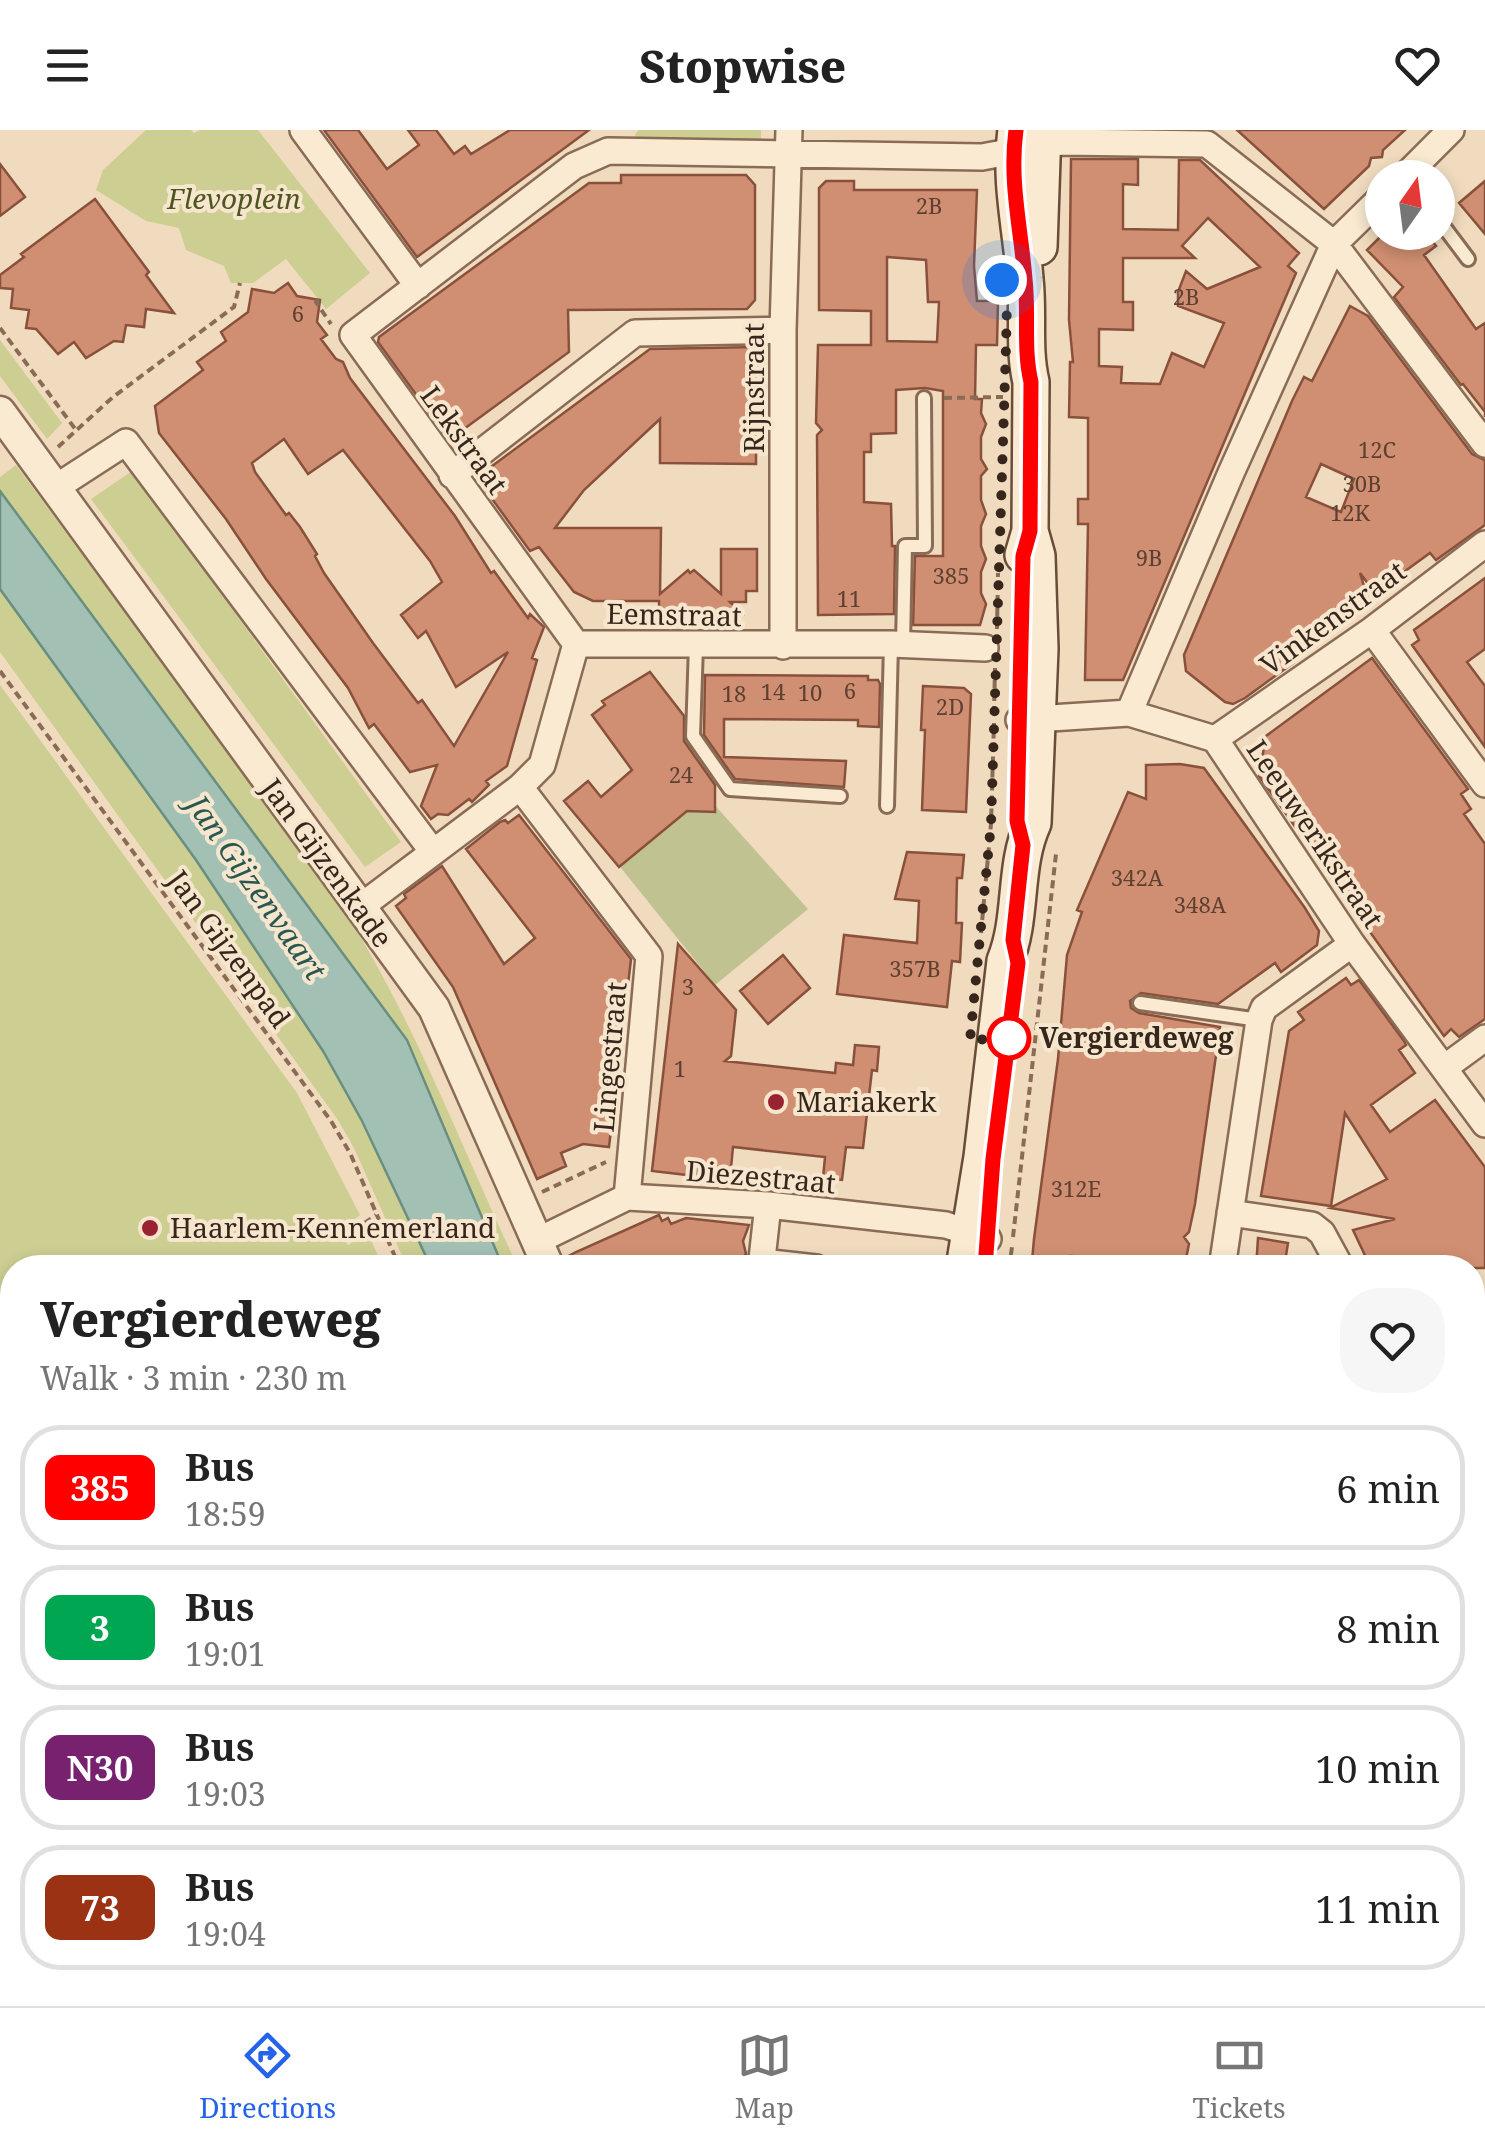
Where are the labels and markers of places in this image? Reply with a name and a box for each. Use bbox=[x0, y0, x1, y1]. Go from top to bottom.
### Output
marker: Vergierdeweg bbox=[988, 1017, 1030, 1059]
place label: Vergierdeweg bbox=[1039, 1018, 1234, 1056]
place label: Mariakerk bbox=[796, 1082, 937, 1120]
marker: Mariakerk bbox=[765, 1091, 787, 1113]
place label: Haarlem-Kennemerland bbox=[170, 1208, 495, 1246]
marker: Haarlem-Kennemerland bbox=[139, 1217, 161, 1239]

